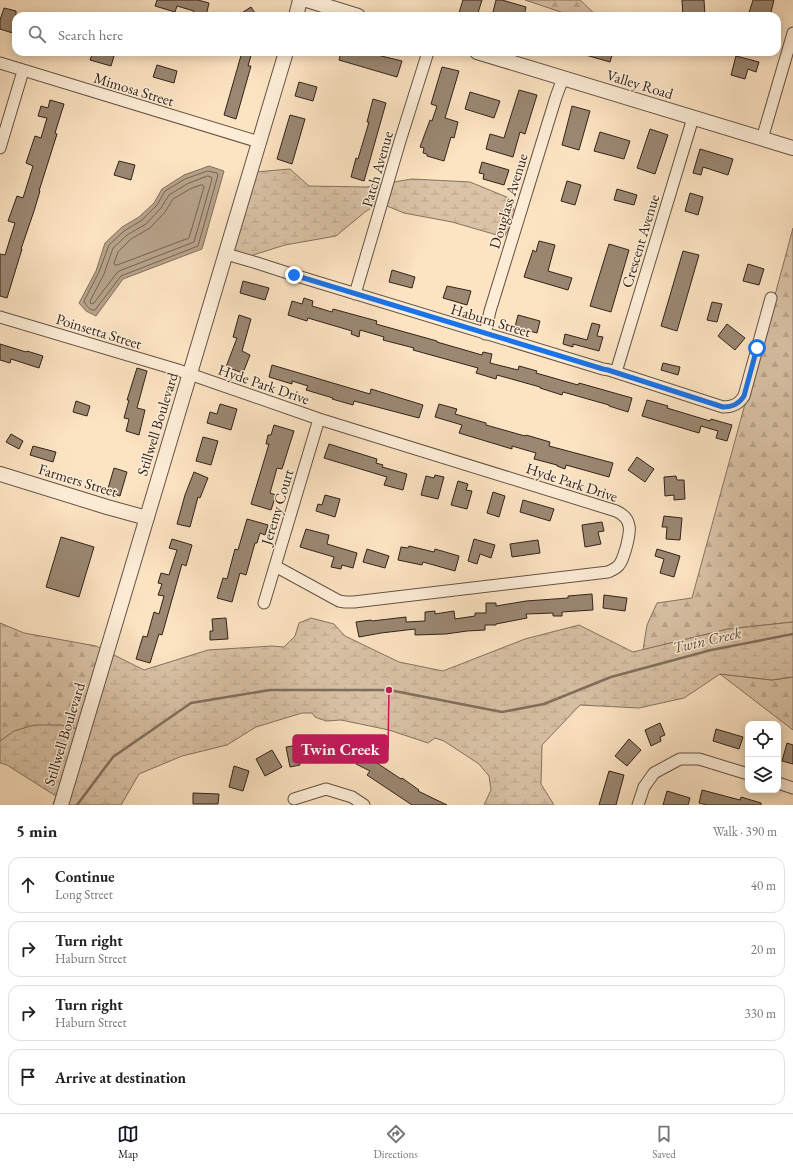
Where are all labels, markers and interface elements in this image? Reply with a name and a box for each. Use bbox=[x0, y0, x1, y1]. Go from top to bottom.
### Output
search box bbox=[12, 12, 781, 56]
icon: search bbox=[26, 23, 48, 45]
text: Search here bbox=[58, 25, 123, 44]
street label: Valley Road bbox=[604, 65, 676, 103]
street label: Mimosa Street bbox=[91, 68, 177, 110]
street label: Patch Avenue bbox=[357, 129, 397, 209]
street label: Douglass Avenue bbox=[485, 151, 532, 251]
street label: Crescent Avenue bbox=[617, 192, 663, 290]
route end bbox=[285, 266, 303, 284]
street label: Haburn Street bbox=[449, 299, 534, 341]
street label: Poinsetta Street bbox=[54, 309, 144, 353]
route start bbox=[748, 339, 766, 357]
street label: Hyde Park Drive bbox=[216, 359, 312, 409]
street label: Stillwell Boulevard bbox=[132, 370, 182, 478]
street label: Hyde Park Drive bbox=[524, 458, 620, 506]
street label: Farmers Street bbox=[36, 459, 120, 501]
street label: Jeremy Court bbox=[256, 467, 298, 549]
water label: Twin Creek bbox=[671, 622, 744, 658]
street label: Stillwell Boulevard bbox=[39, 680, 89, 788]
map controls bbox=[745, 721, 781, 793]
button: locate bbox=[745, 721, 781, 757]
callout: Twin Creek bbox=[293, 735, 388, 763]
text: Twin Creek bbox=[301, 739, 380, 760]
button: layers bbox=[745, 757, 781, 793]
text: 5 min bbox=[16, 820, 57, 842]
text: Walk · 390 m bbox=[713, 823, 777, 840]
text: Continue bbox=[55, 867, 115, 886]
icon: ahead bbox=[17, 874, 39, 896]
text: 40 m bbox=[751, 877, 776, 894]
text: Long Street bbox=[55, 886, 113, 903]
text: Turn right bbox=[55, 931, 123, 950]
icon: right bbox=[17, 938, 39, 960]
text: 20 m bbox=[751, 941, 776, 958]
text: Haburn Street bbox=[55, 950, 127, 967]
text: Turn right bbox=[55, 995, 123, 1014]
icon: right bbox=[17, 1002, 39, 1024]
text: 330 m bbox=[745, 1005, 776, 1022]
text: Haburn Street bbox=[55, 1014, 127, 1031]
icon: arrive bbox=[17, 1066, 39, 1088]
text: Arrive at destination bbox=[55, 1068, 186, 1087]
tab: Map bbox=[117, 1123, 139, 1161]
tab: Directions bbox=[374, 1123, 418, 1161]
tab: Saved bbox=[652, 1123, 676, 1161]

